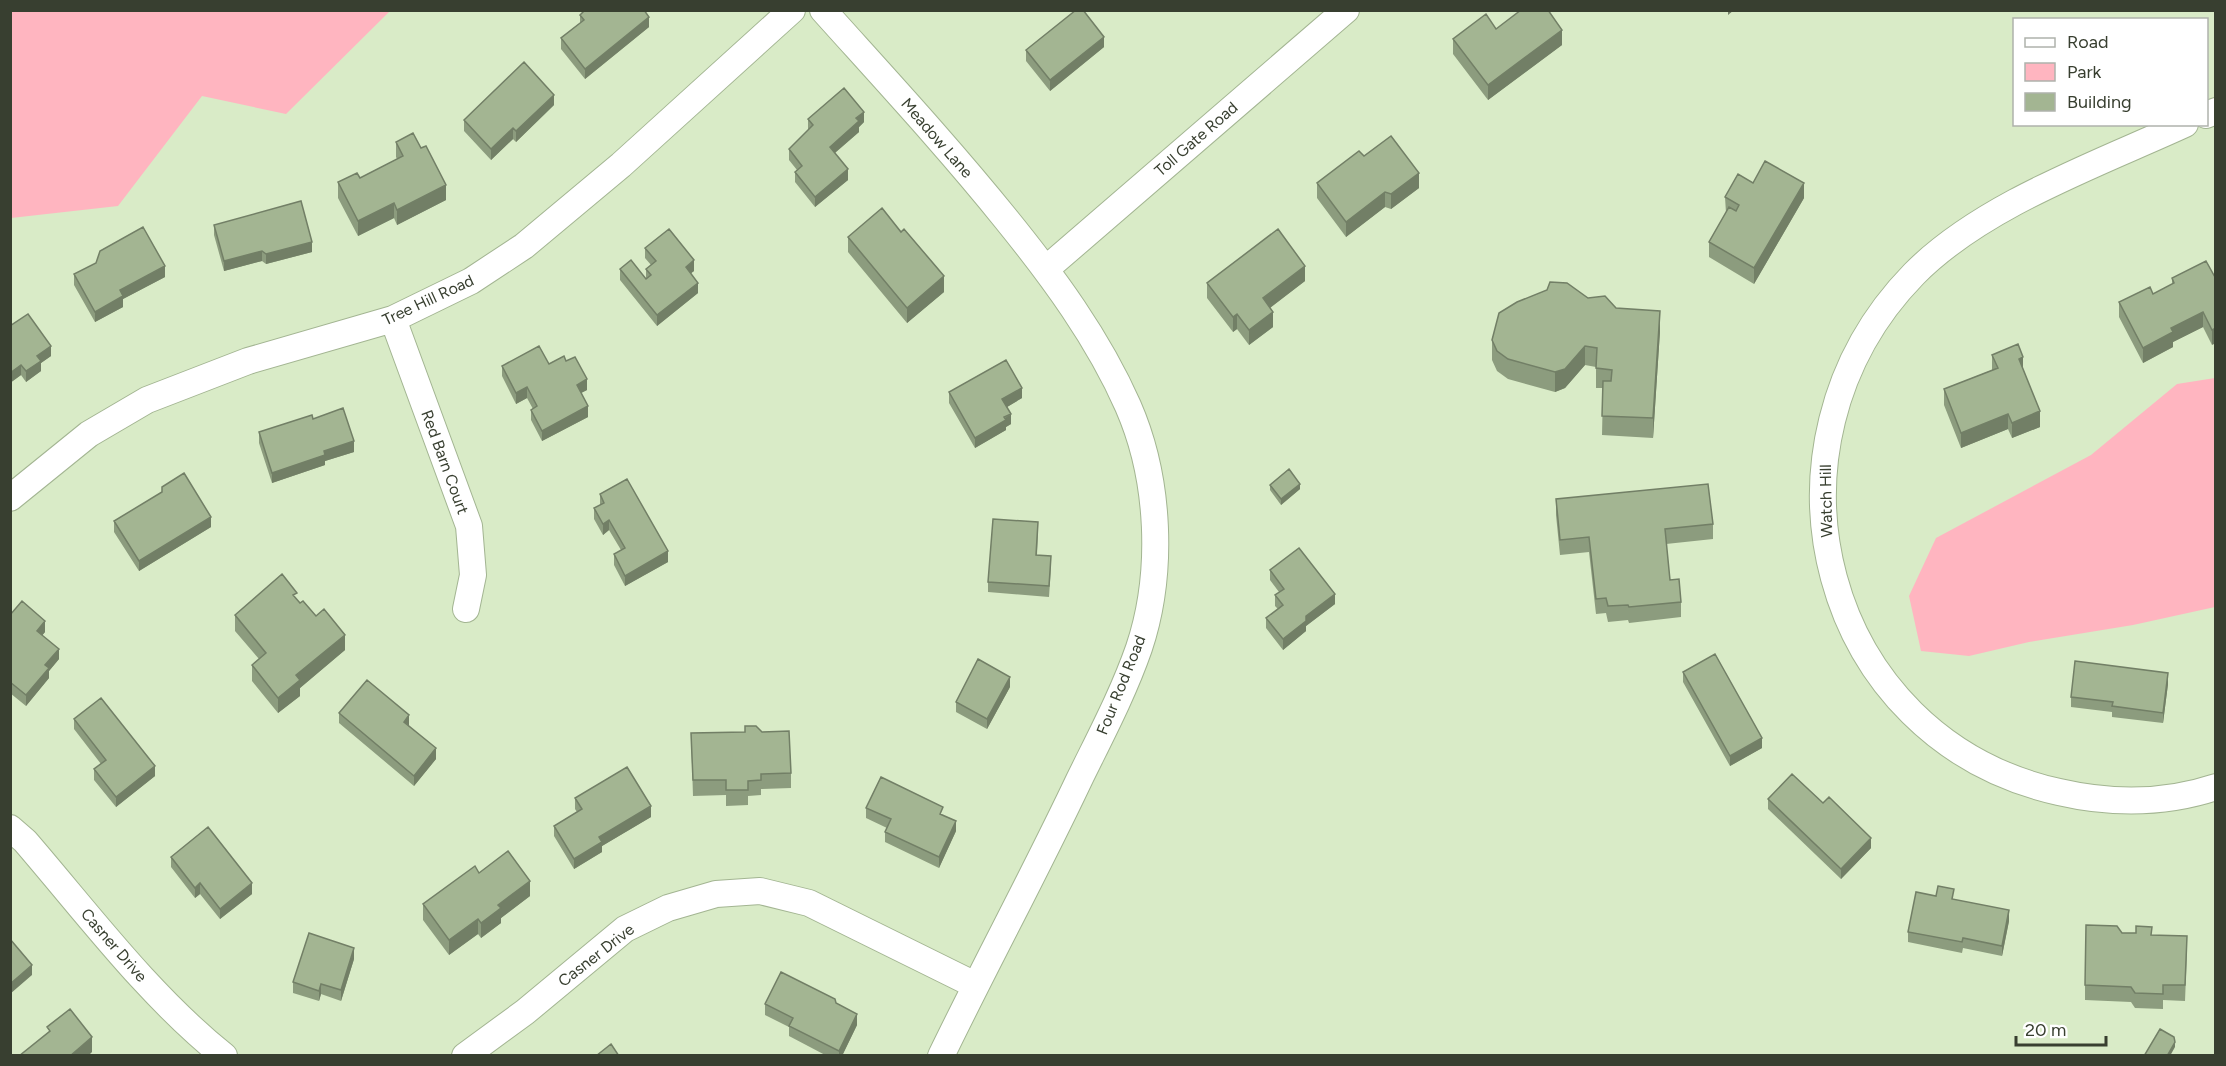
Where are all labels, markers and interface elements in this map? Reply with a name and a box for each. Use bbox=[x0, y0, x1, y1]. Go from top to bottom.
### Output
legend bbox=[2013, 18, 2208, 126]
text: Road bbox=[2067, 31, 2108, 53]
text: Park bbox=[2067, 61, 2102, 83]
text: Building bbox=[2067, 91, 2132, 113]
street label: Meadow Lane bbox=[897, 94, 977, 182]
street label: Toll Gate Road bbox=[1151, 98, 1241, 180]
street label: Tree Hill Road bbox=[379, 271, 477, 329]
street label: Red Barn Court bbox=[417, 407, 473, 517]
street label: Watch Hill bbox=[1816, 464, 1836, 538]
street label: Four Rod Road bbox=[1092, 632, 1150, 738]
street label: Casner Drive bbox=[77, 904, 151, 986]
street label: Casner Drive bbox=[554, 919, 638, 991]
scale bar bbox=[2016, 1009, 2106, 1047]
text: 20 m bbox=[2025, 1019, 2066, 1041]

